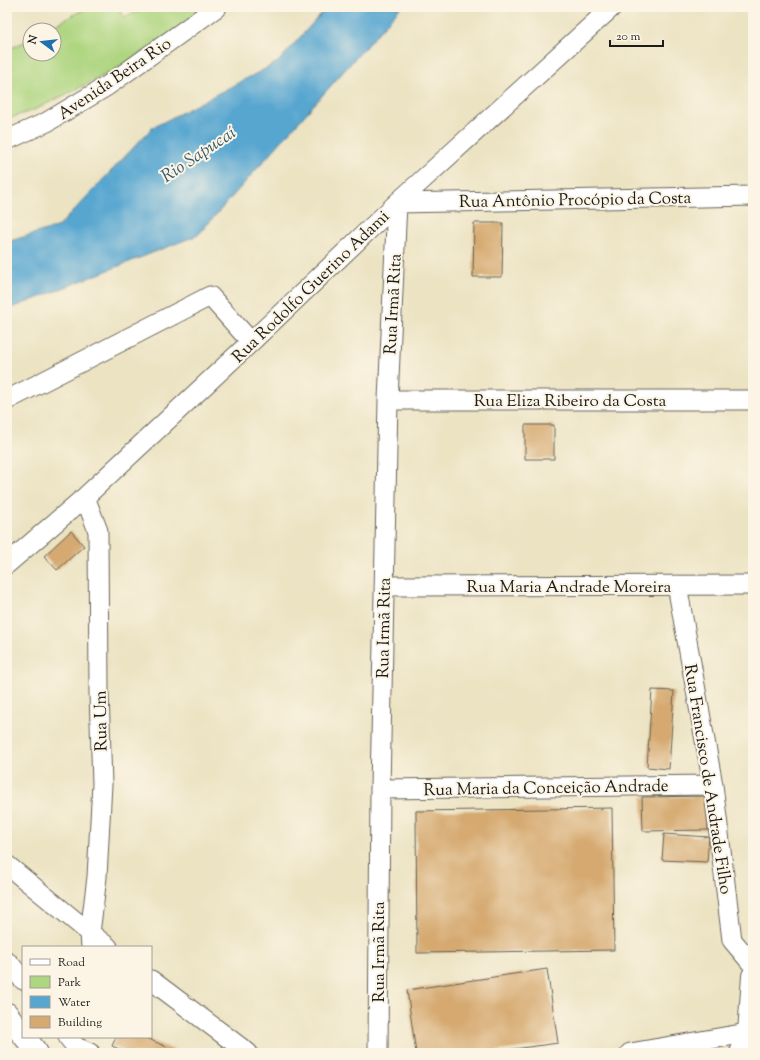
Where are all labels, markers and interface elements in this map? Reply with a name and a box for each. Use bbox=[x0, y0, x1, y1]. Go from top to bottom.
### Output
north arrow bbox=[22, 22, 62, 62]
scale bar bbox=[610, 22, 663, 48]
text: 20 m bbox=[616, 28, 641, 46]
text: N bbox=[24, 33, 42, 47]
street label: Avenida Beira Rio bbox=[53, 33, 177, 127]
water label: Rio Sapucaí bbox=[157, 121, 242, 190]
street label: Rua Antônio Procópio da Costa bbox=[459, 187, 692, 215]
street label: Rua Rodolfo Guerino Adami bbox=[227, 205, 396, 369]
street label: Rua Irmã Rita bbox=[379, 253, 409, 355]
street label: Rua Eliza Ribeiro da Costa bbox=[474, 390, 667, 414]
street label: Rua Maria Andrade Moreira bbox=[467, 576, 672, 600]
street label: Rua Irmã Rita bbox=[372, 577, 398, 679]
street label: Rua Francisco de Andrade Filho bbox=[677, 662, 737, 896]
street label: Rua Um bbox=[89, 690, 115, 752]
street label: Rua Maria da Conceição Andrade bbox=[423, 775, 669, 803]
street label: Rua Irmã Rita bbox=[368, 901, 392, 1003]
legend bbox=[22, 946, 152, 1038]
text: Road bbox=[58, 954, 85, 972]
text: Park bbox=[58, 974, 81, 992]
text: Water bbox=[58, 994, 91, 1012]
text: Building bbox=[58, 1014, 102, 1032]

